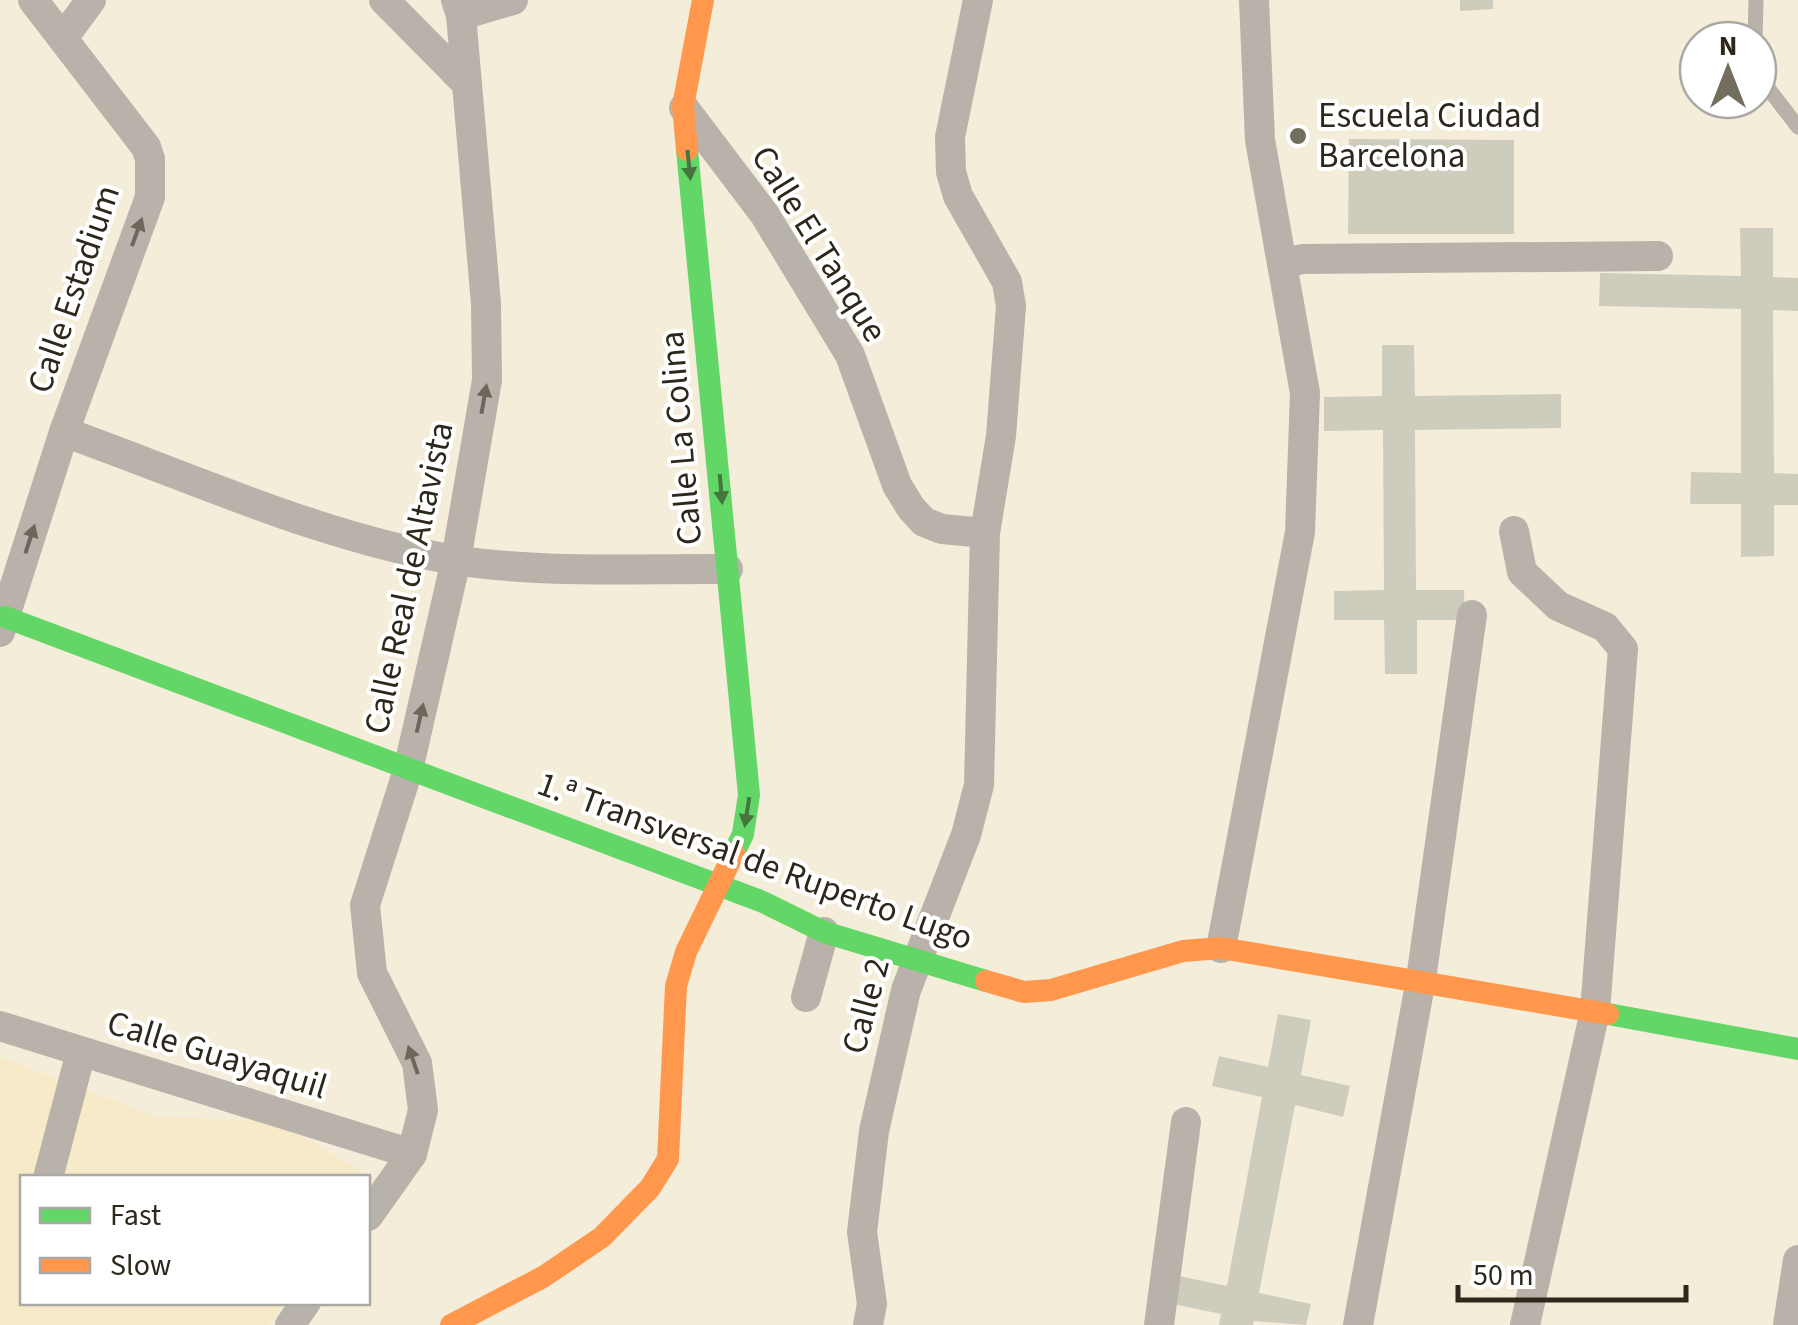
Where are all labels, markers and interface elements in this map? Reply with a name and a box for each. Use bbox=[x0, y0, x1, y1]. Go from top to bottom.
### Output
north arrow bbox=[1678, 20, 1778, 120]
text: N bbox=[1719, 26, 1737, 66]
place label: Escuela Ciudad Barcelona bbox=[1318, 91, 1541, 181]
marker: Escuela Ciudad Barcelona bbox=[1287, 125, 1309, 147]
street label: Calle El Tanque bbox=[739, 136, 899, 352]
one-way arrow bbox=[681, 150, 697, 182]
street label: Calle Estadium bbox=[15, 178, 133, 400]
one-way arrow bbox=[130, 217, 145, 247]
street label: Calle La Colina bbox=[647, 329, 715, 547]
one-way arrow bbox=[477, 383, 492, 414]
street label: Calle Real de Altavista bbox=[351, 417, 467, 739]
one-way arrow bbox=[714, 473, 730, 505]
one-way arrow bbox=[24, 524, 39, 554]
one-way arrow bbox=[413, 702, 428, 733]
street label: 1.ª Transversal de Ruperto Lugo bbox=[530, 759, 980, 963]
one-way arrow bbox=[738, 797, 754, 828]
street label: Calle 2 bbox=[829, 953, 903, 1059]
street label: Calle Guayaquil bbox=[101, 998, 333, 1112]
one-way arrow bbox=[404, 1044, 419, 1074]
legend bbox=[20, 1175, 370, 1305]
text: Fast bbox=[110, 1194, 161, 1237]
scale bar bbox=[1458, 1240, 1686, 1302]
text: Slow bbox=[110, 1244, 171, 1287]
text: 50 m bbox=[1473, 1254, 1534, 1297]

